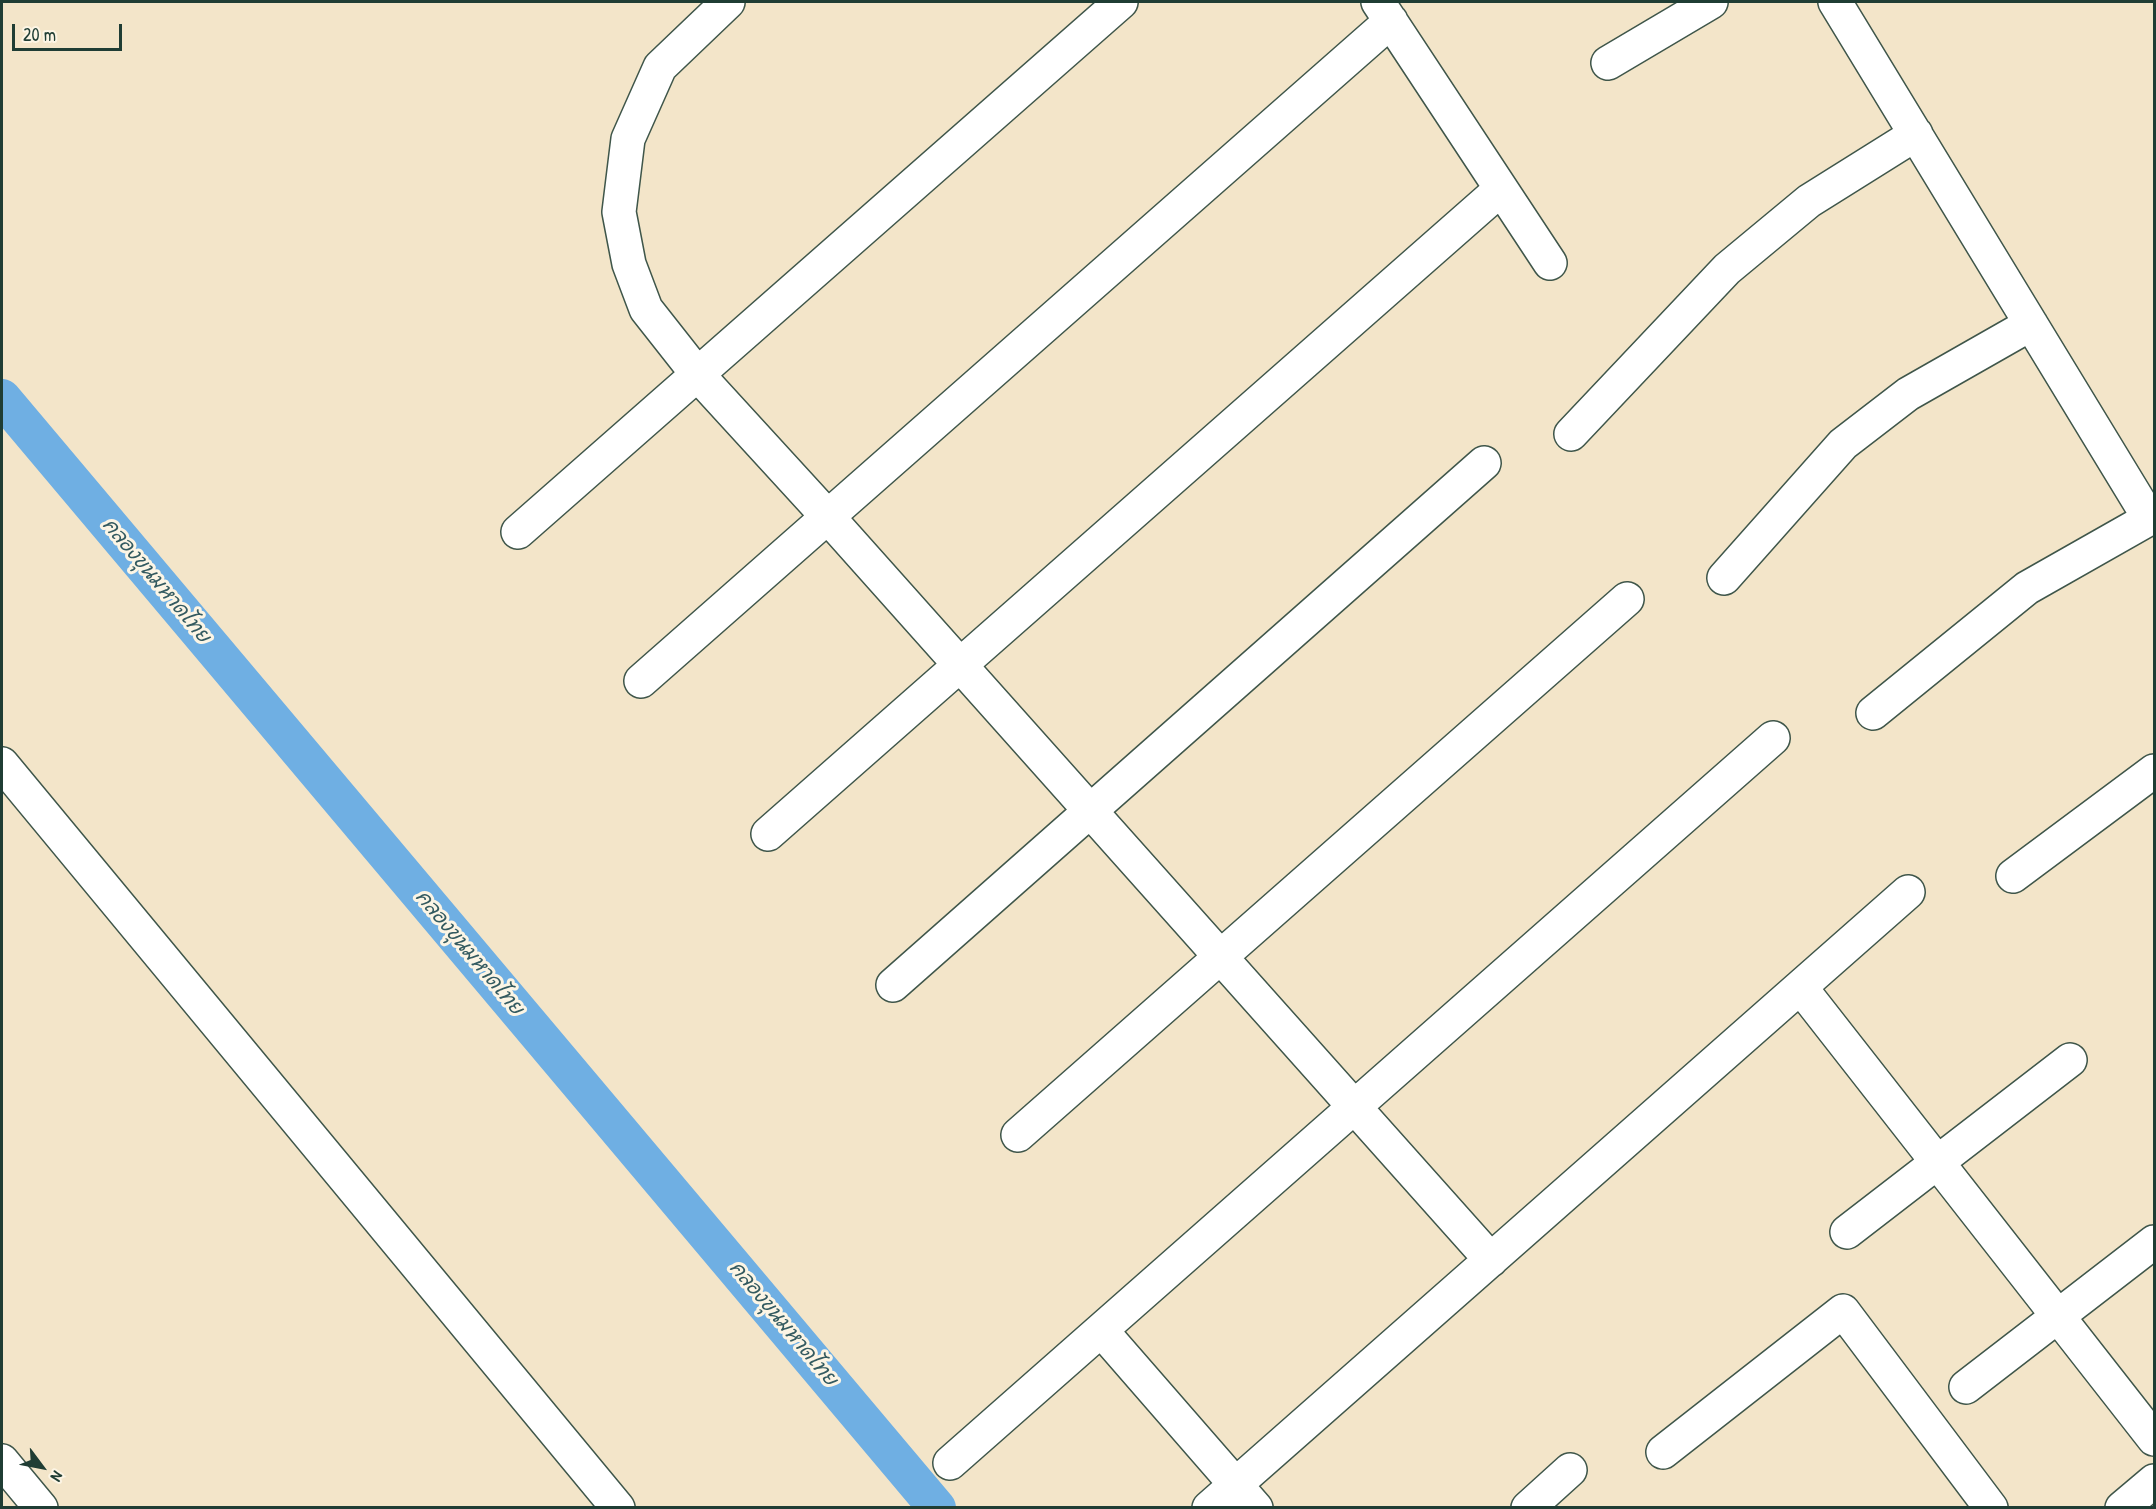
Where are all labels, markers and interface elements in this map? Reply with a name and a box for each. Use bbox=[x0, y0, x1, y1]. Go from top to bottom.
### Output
scale bar bbox=[15, 12, 124, 50]
text: 20 m bbox=[23, 22, 56, 47]
water label: คลองขุนมหาดไทย bbox=[97, 514, 215, 648]
water label: คลองขุนมหาดไทย bbox=[410, 886, 528, 1020]
water label: คลองขุนมหาดไทย bbox=[724, 1257, 842, 1391]
north arrow bbox=[12, 1437, 72, 1497]
text: N bbox=[46, 1467, 69, 1486]

